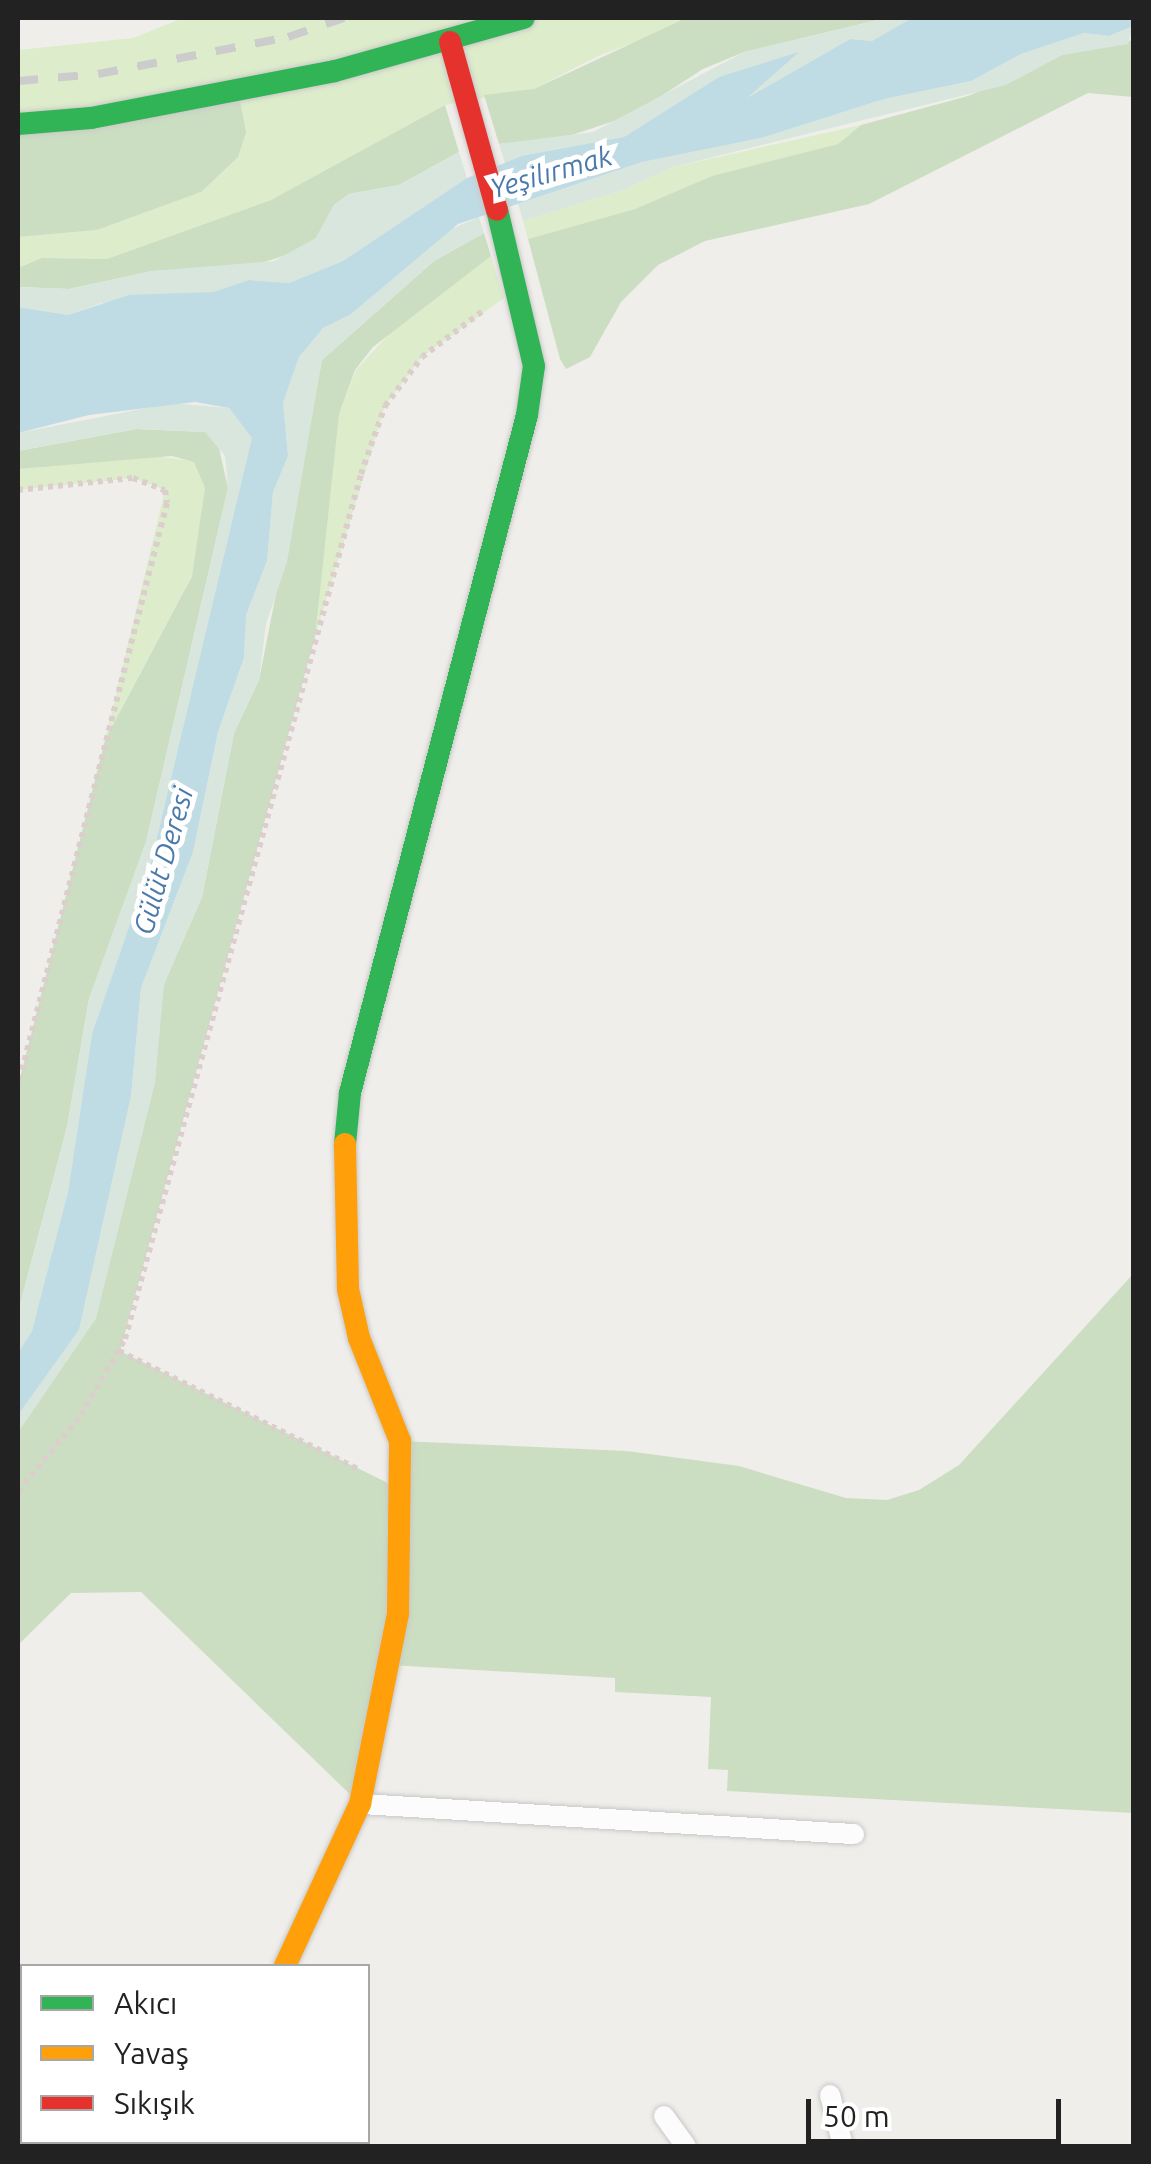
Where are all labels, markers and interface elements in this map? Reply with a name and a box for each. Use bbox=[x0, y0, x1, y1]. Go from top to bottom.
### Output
water label: Yeşilırmak bbox=[486, 139, 616, 205]
water label: Gülüt Deresi bbox=[126, 784, 200, 938]
legend bbox=[20, 1964, 370, 2144]
text: Akıcı bbox=[114, 1986, 177, 2020]
text: Yavaş bbox=[114, 2036, 189, 2070]
scale bar bbox=[811, 2079, 1066, 2141]
text: Sıkışık bbox=[114, 2086, 195, 2120]
text: 50 m bbox=[823, 2099, 890, 2133]

